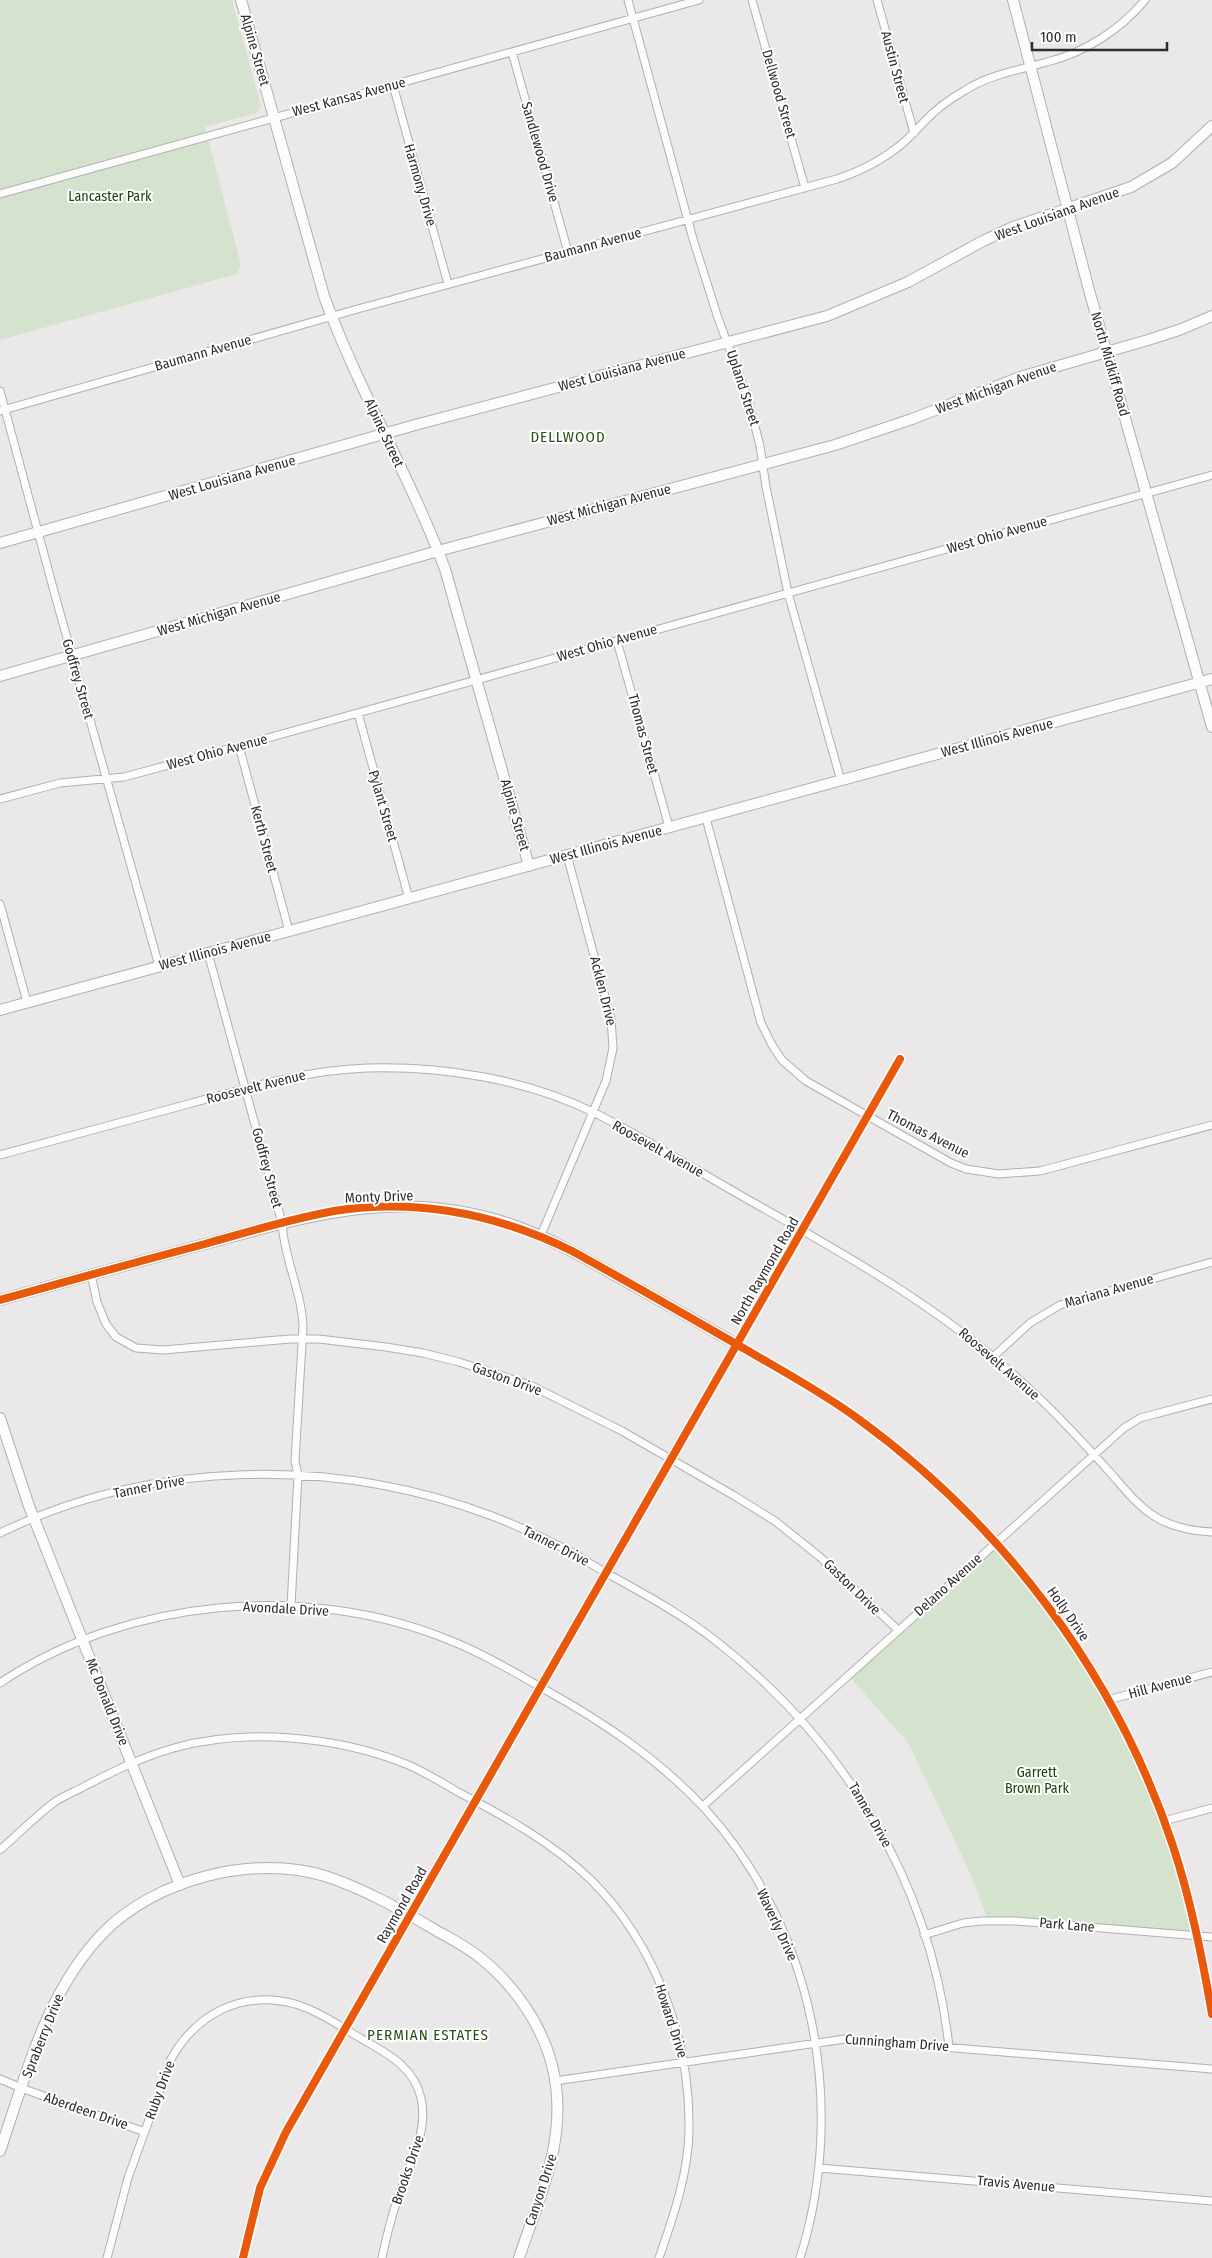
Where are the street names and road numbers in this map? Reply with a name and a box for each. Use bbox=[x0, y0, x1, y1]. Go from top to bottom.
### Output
street label: Alpine Street bbox=[237, 12, 273, 88]
street label: Austin Street bbox=[877, 29, 913, 105]
street label: Dellwood Street bbox=[758, 48, 800, 141]
street label: West Kansas Avenue bbox=[290, 74, 408, 120]
street label: Sandlewood Drive bbox=[518, 100, 562, 204]
street label: Harmony Drive bbox=[400, 142, 440, 228]
street label: West Louisiana Avenue bbox=[992, 184, 1122, 244]
street label: Baumann Avenue bbox=[543, 224, 643, 266]
street label: North Midkiff Road bbox=[1087, 310, 1133, 418]
street label: Baumann Avenue bbox=[153, 331, 253, 375]
street label: West Louisiana Avenue bbox=[556, 345, 688, 395]
street label: Upland Street bbox=[723, 348, 763, 428]
street label: West Michigan Avenue bbox=[933, 358, 1059, 418]
street label: Alpine Street bbox=[361, 396, 408, 471]
street label: West Louisiana Avenue bbox=[167, 452, 297, 504]
street label: West Michigan Avenue bbox=[545, 480, 673, 530]
street label: West Ohio Avenue bbox=[945, 513, 1049, 557]
street label: West Michigan Avenue bbox=[155, 588, 283, 640]
street label: West Ohio Avenue bbox=[555, 621, 659, 665]
street label: Godfrey Street bbox=[58, 637, 98, 721]
street label: Thomas Street bbox=[624, 692, 662, 776]
street label: West Illinois Avenue bbox=[939, 715, 1055, 761]
street label: West Ohio Avenue bbox=[165, 730, 269, 774]
street label: Pylant Street bbox=[365, 768, 401, 844]
street label: Alpine Street bbox=[497, 777, 533, 853]
street label: Kerth Street bbox=[247, 804, 281, 875]
street label: West Illinois Avenue bbox=[548, 822, 664, 868]
street label: West Illinois Avenue bbox=[157, 928, 273, 974]
street label: Acklen Drive bbox=[586, 955, 620, 1027]
street label: Roosevelt Avenue bbox=[205, 1066, 307, 1108]
street label: Thomas Avenue bbox=[884, 1106, 972, 1162]
street label: Roosevelt Avenue bbox=[609, 1117, 707, 1181]
street label: Godfrey Street bbox=[248, 1126, 286, 1210]
street label: Monty Drive bbox=[345, 1187, 414, 1207]
street label: North Raymond Road bbox=[727, 1214, 803, 1328]
street label: Mariana Avenue bbox=[1063, 1270, 1155, 1312]
street label: Roosevelt Avenue bbox=[955, 1324, 1043, 1404]
street label: Gaston Drive bbox=[470, 1359, 544, 1399]
street label: Tanner Drive bbox=[112, 1472, 186, 1502]
street label: Tanner Drive bbox=[520, 1522, 592, 1570]
street label: Delano Avenue bbox=[910, 1550, 986, 1620]
street label: Gaston Drive bbox=[820, 1556, 884, 1618]
street label: Holly Drive bbox=[1043, 1584, 1093, 1644]
street label: Avondale Drive bbox=[243, 1598, 329, 1620]
street label: Mc Donald Drive bbox=[82, 1656, 132, 1748]
street label: Hill Avenue bbox=[1127, 1669, 1194, 1703]
street label: Tanner Drive bbox=[845, 1780, 895, 1851]
street label: Raymond Road bbox=[373, 1864, 431, 1946]
street label: Waverly Drive bbox=[753, 1886, 801, 1964]
street label: Park Lane bbox=[1039, 1914, 1095, 1936]
street label: Howard Drive bbox=[651, 1982, 691, 2060]
street label: Spraberry Drive bbox=[18, 1991, 68, 2080]
street label: Cunningham Drive bbox=[844, 2031, 950, 2055]
street label: Ruby Drive bbox=[141, 2058, 179, 2122]
street label: Aberdeen Drive bbox=[42, 2089, 130, 2133]
street label: Brooks Drive bbox=[388, 2133, 428, 2207]
street label: Canyon Drive bbox=[521, 2152, 561, 2228]
street label: Travis Avenue bbox=[976, 2172, 1056, 2196]

